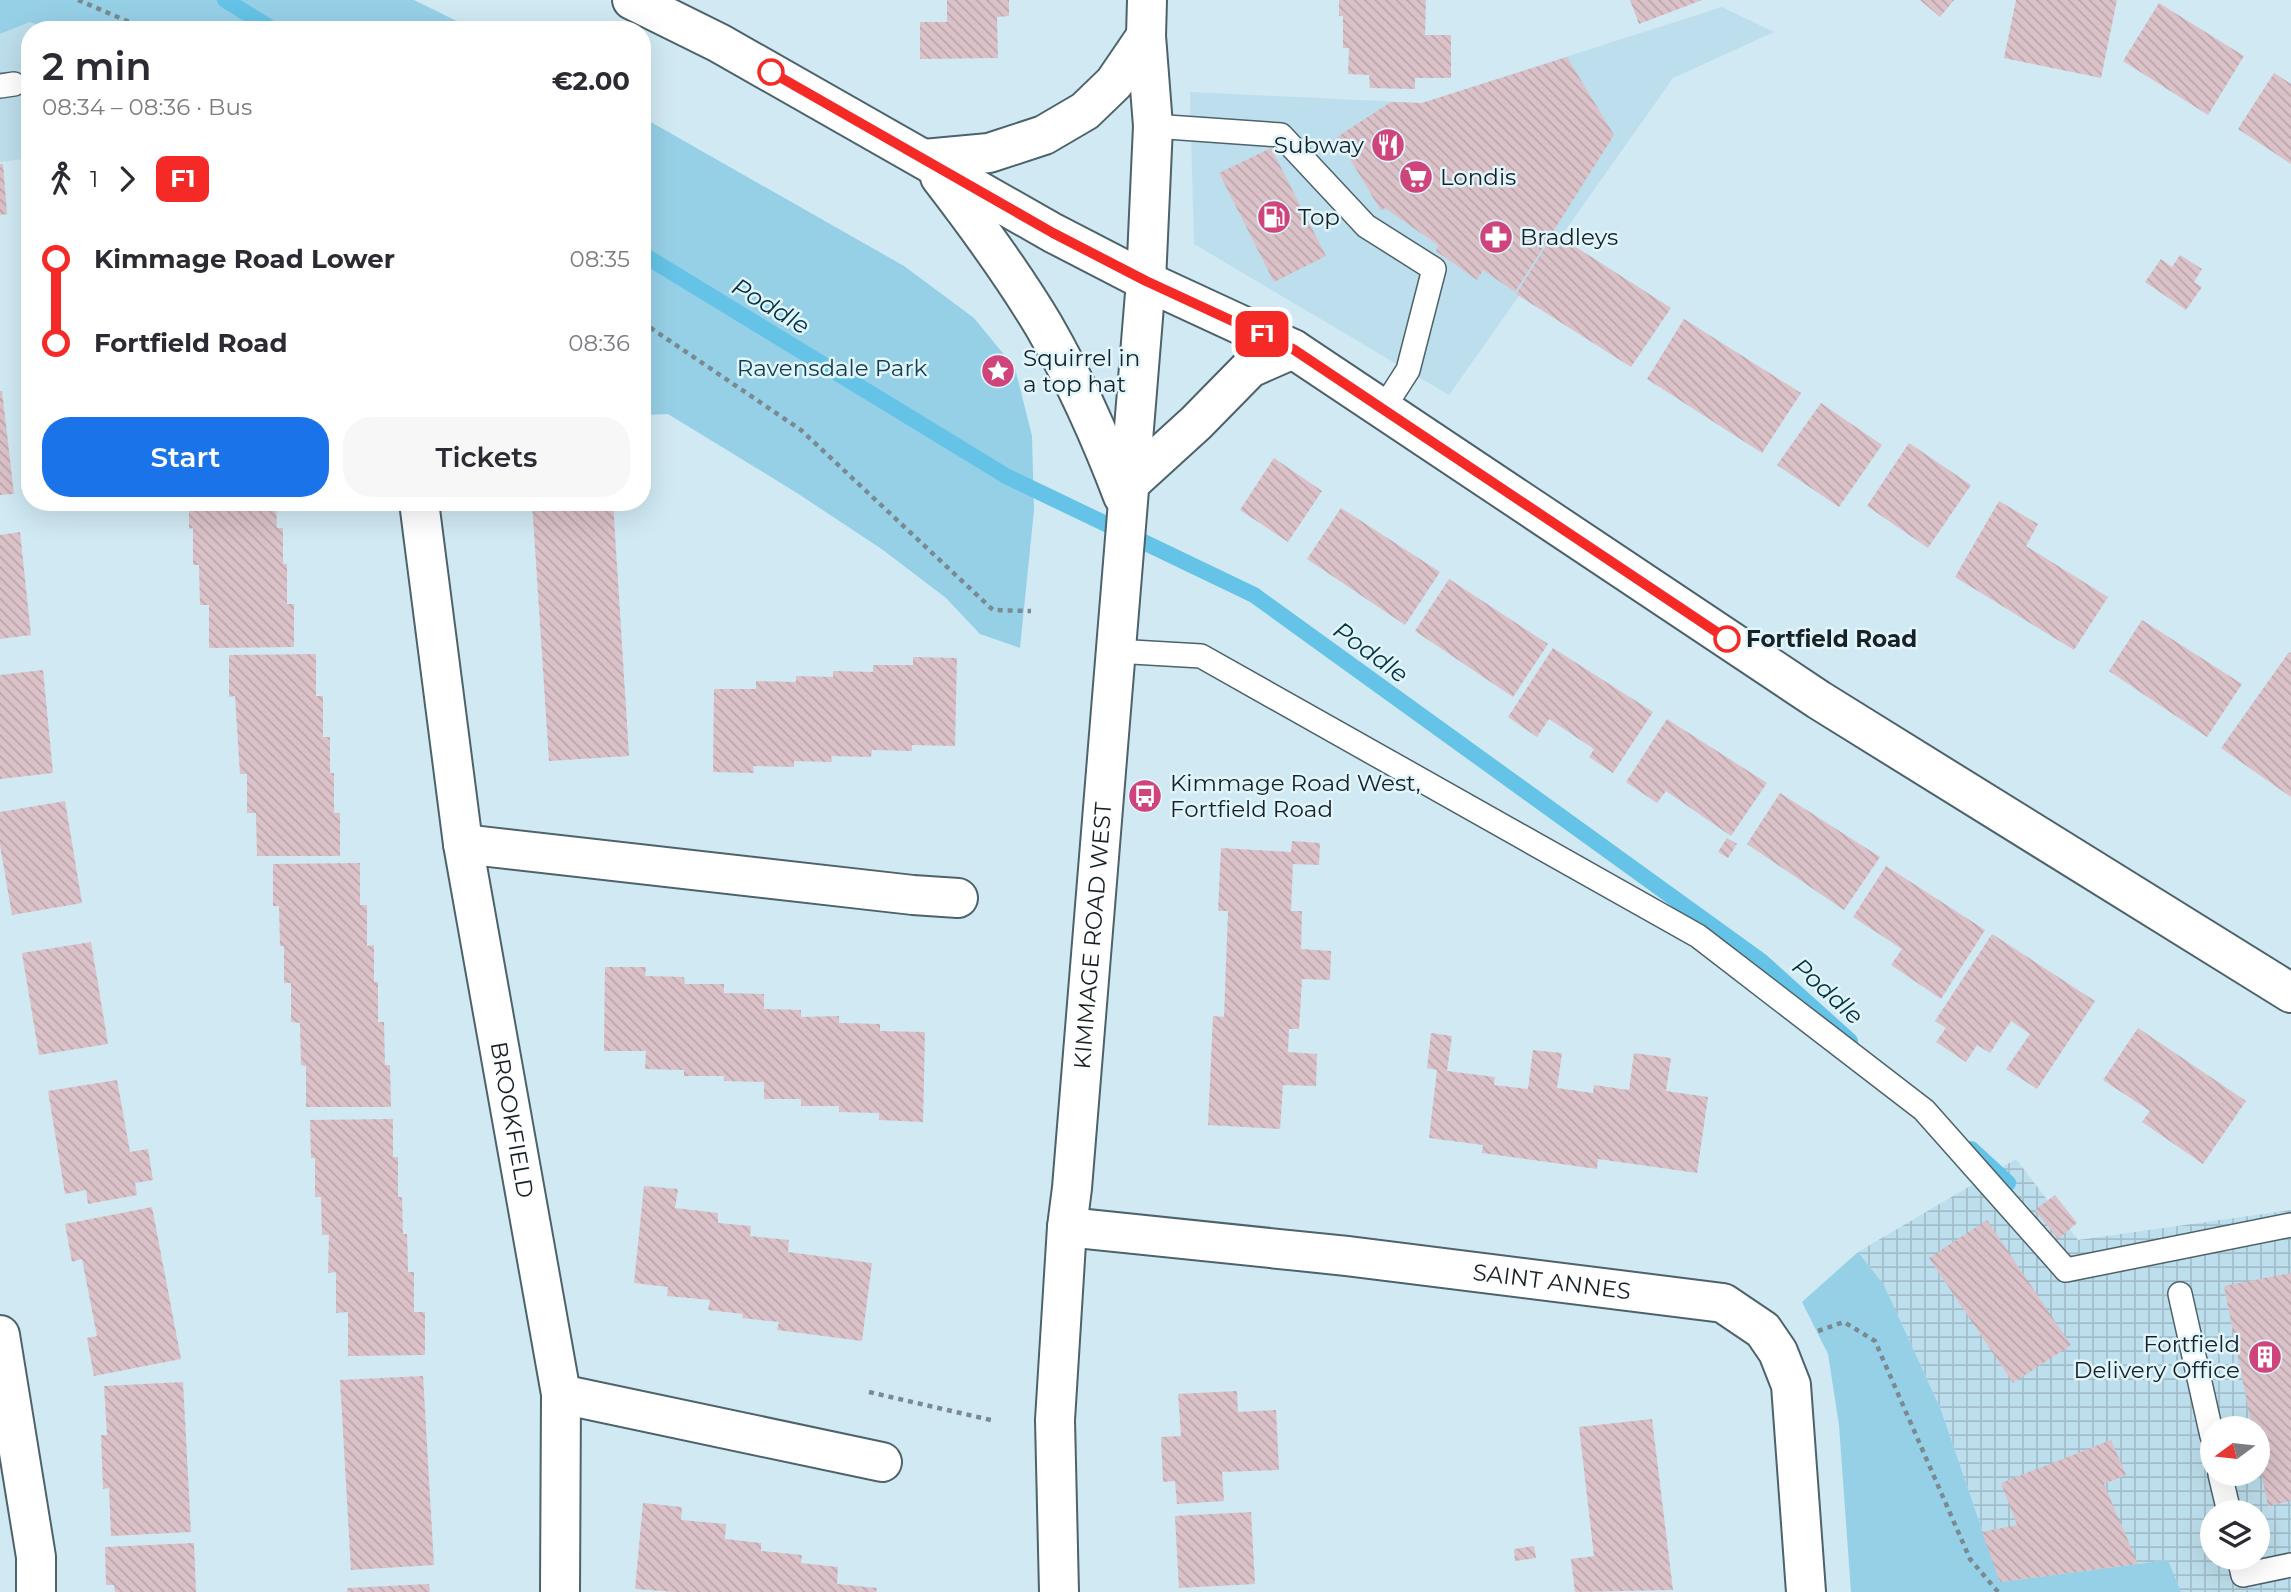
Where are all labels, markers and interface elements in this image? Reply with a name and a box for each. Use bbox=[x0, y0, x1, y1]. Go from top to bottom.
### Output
text: 2 min bbox=[42, 43, 152, 90]
unlabelled marker bbox=[758, 59, 784, 85]
text: €2.00 bbox=[552, 65, 630, 97]
text: 08:34 – 08:36 · Bus bbox=[42, 93, 252, 121]
restaurant icon: Subway bbox=[1369, 126, 1407, 164]
place label: Subway bbox=[1274, 131, 1365, 159]
supermarket icon: Londis bbox=[1397, 158, 1435, 196]
icon: walk bbox=[42, 160, 80, 198]
icon: forward bbox=[108, 160, 146, 198]
place label: Londis bbox=[1440, 163, 1516, 191]
text: F1 bbox=[170, 164, 195, 193]
text: 1 bbox=[90, 165, 98, 193]
fuel station icon: Top bbox=[1255, 198, 1293, 236]
place label: Top bbox=[1298, 203, 1340, 231]
pharmacy icon: Bradleys bbox=[1477, 218, 1515, 256]
place label: Bradleys bbox=[1520, 223, 1618, 251]
text: Kimmage Road Lower bbox=[94, 243, 395, 275]
text: 08:35 bbox=[569, 245, 630, 273]
water label: Poddle bbox=[727, 272, 815, 340]
line badge: F1 bbox=[1230, 311, 1294, 357]
text: F1 bbox=[1249, 319, 1275, 348]
text: Fortfield Road bbox=[94, 327, 287, 359]
text: 08:36 bbox=[568, 329, 630, 357]
place label: Squirrel in a top hat bbox=[1023, 344, 1140, 398]
place icon: Squirrel in a top hat bbox=[979, 352, 1017, 390]
park label: Ravensdale Park bbox=[737, 354, 927, 382]
button: Start bbox=[42, 417, 329, 497]
button: Tickets bbox=[343, 417, 630, 497]
water label: Poddle bbox=[1328, 615, 1414, 689]
place label: Fortfield Road bbox=[1746, 625, 1917, 653]
marker: Fortfield Road bbox=[1714, 626, 1740, 652]
place label: Kimmage Road West, Fortfield Road bbox=[1170, 769, 1421, 823]
bus stop icon: Kimmage Road West, Fortfield Road bbox=[1126, 777, 1164, 815]
street label: KIMMAGE ROAD WEST bbox=[1068, 800, 1117, 1070]
water label: Poddle bbox=[1787, 952, 1869, 1030]
street label: BROOKFIELD bbox=[484, 1039, 540, 1200]
street label: SAINT ANNES bbox=[1471, 1258, 1633, 1305]
place label: Fortfield Delivery Office bbox=[2073, 1330, 2240, 1384]
building icon: Fortfield Delivery Office bbox=[2246, 1338, 2284, 1376]
north arrow bbox=[2200, 1416, 2270, 1486]
map controls bbox=[2200, 1416, 2270, 1570]
button: layers bbox=[2200, 1500, 2270, 1570]

